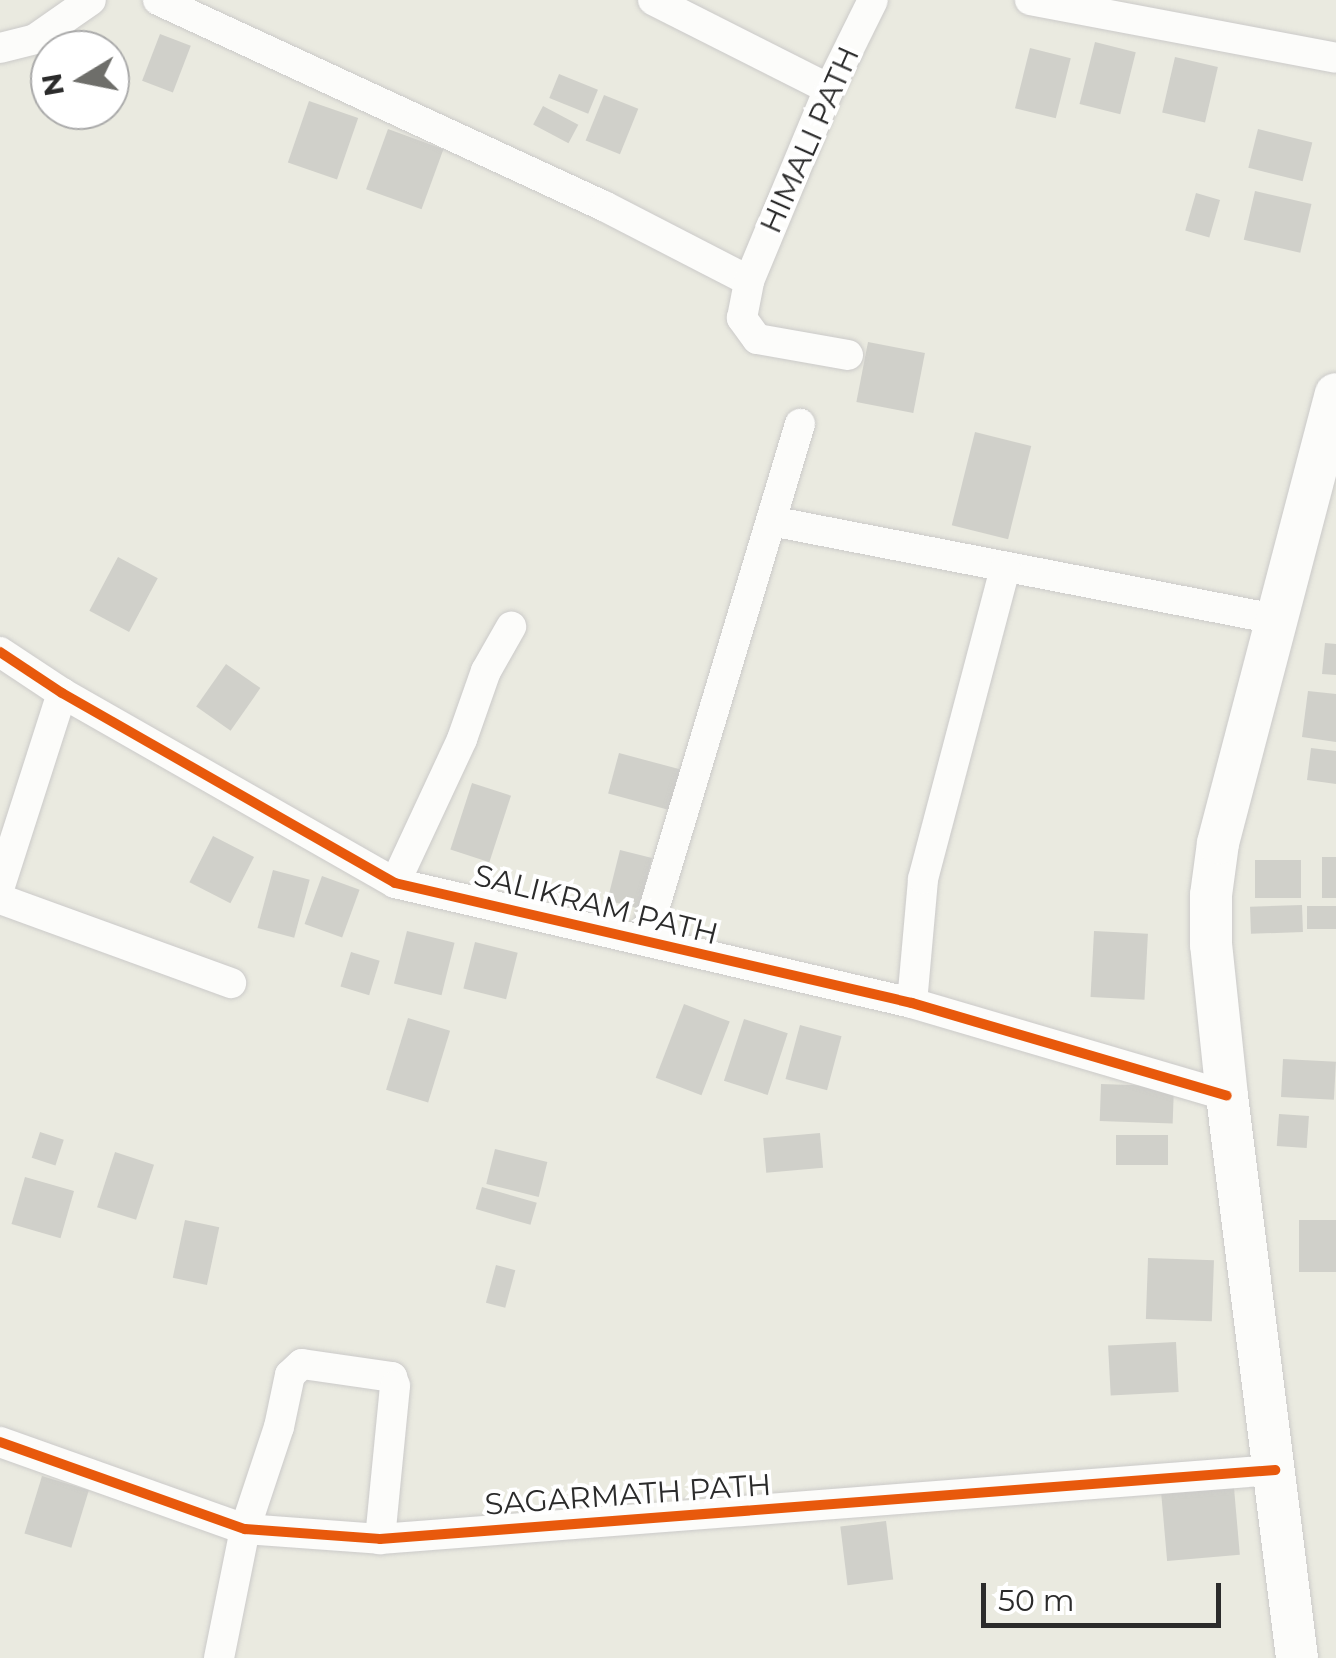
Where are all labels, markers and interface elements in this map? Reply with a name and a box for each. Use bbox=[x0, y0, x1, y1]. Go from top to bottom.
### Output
north arrow bbox=[30, 30, 130, 130]
street label: HIMALI PATH bbox=[753, 41, 867, 239]
text: N bbox=[34, 71, 71, 99]
street label: SALIKRAM PATH bbox=[470, 857, 722, 953]
street label: SAGARMATH PATH bbox=[484, 1467, 772, 1523]
scale bar bbox=[986, 1563, 1226, 1625]
text: 50 m bbox=[998, 1582, 1075, 1619]

